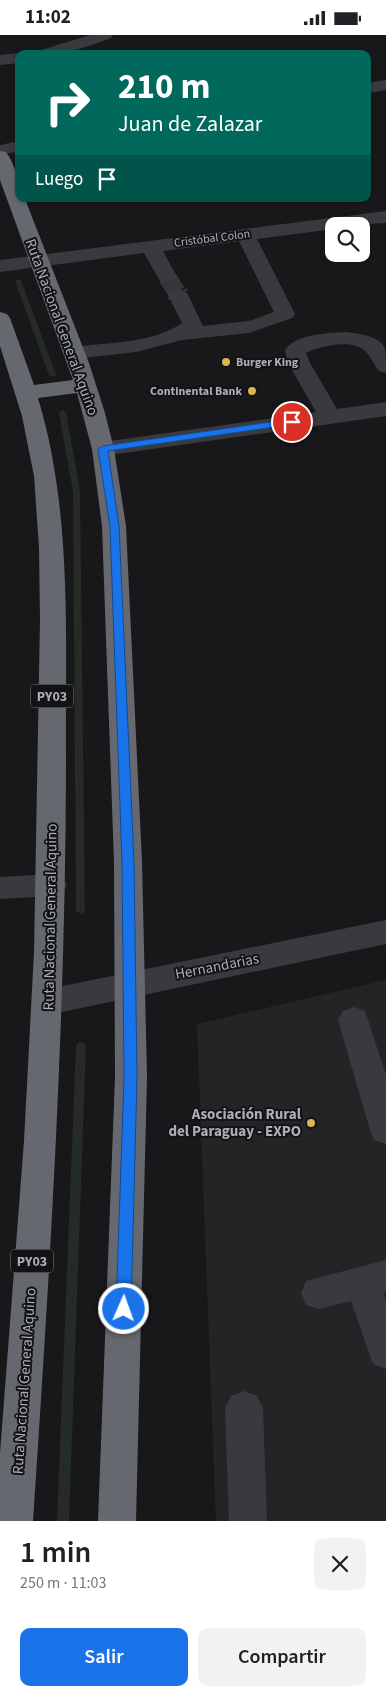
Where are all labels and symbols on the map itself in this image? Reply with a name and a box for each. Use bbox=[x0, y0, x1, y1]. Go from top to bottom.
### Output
street label: Cristóbal Colon bbox=[173, 225, 251, 252]
street label: Ruta Nacional General Aquino bbox=[20, 236, 103, 419]
place label: Burger King bbox=[236, 354, 299, 371]
marker: Burger King bbox=[220, 356, 232, 368]
place label: Continental Bank bbox=[150, 383, 242, 400]
marker: Continental Bank bbox=[246, 385, 258, 397]
pin bbox=[271, 401, 313, 443]
road number: PY03 bbox=[31, 684, 73, 707]
street label: Ruta Nacional General Aquino bbox=[38, 823, 63, 1011]
street label: Hernandarias bbox=[173, 948, 261, 985]
place label: Asociación Rural del Paraguay - EXPO bbox=[168, 1104, 302, 1142]
marker: Asociación Rural del Paraguay - EXPO bbox=[305, 1117, 317, 1129]
road number: PY03 bbox=[11, 1249, 53, 1273]
position arrow bbox=[97, 1282, 149, 1334]
street label: Ruta Nacional General Aquino bbox=[8, 1287, 41, 1475]

